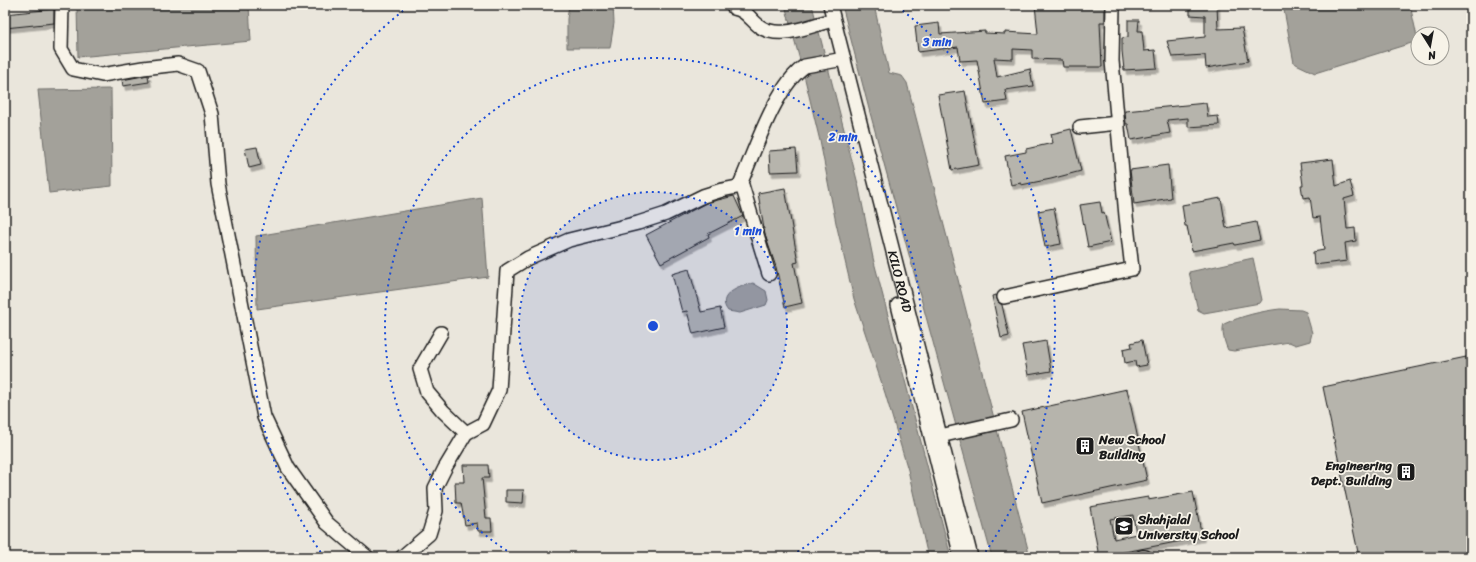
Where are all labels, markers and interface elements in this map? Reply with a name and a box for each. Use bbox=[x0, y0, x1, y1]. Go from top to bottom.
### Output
north arrow bbox=[1410, 26, 1450, 66]
text: 3 min bbox=[922, 31, 952, 53]
text: N bbox=[1426, 45, 1438, 65]
text: 2 min bbox=[827, 126, 858, 148]
text: 1 min bbox=[734, 220, 762, 242]
street label: KILO ROAD bbox=[882, 248, 920, 315]
centre of rings bbox=[646, 319, 660, 333]
place label: New School Building bbox=[1098, 428, 1167, 466]
building icon: New School Building bbox=[1074, 435, 1096, 457]
place label: Engineering Dept. Building bbox=[1311, 454, 1392, 492]
building icon: Engineering Dept. Building bbox=[1395, 461, 1417, 483]
place label: Shahjalal University School bbox=[1137, 508, 1240, 546]
school or university icon: Shahjalal University School bbox=[1113, 515, 1135, 537]

